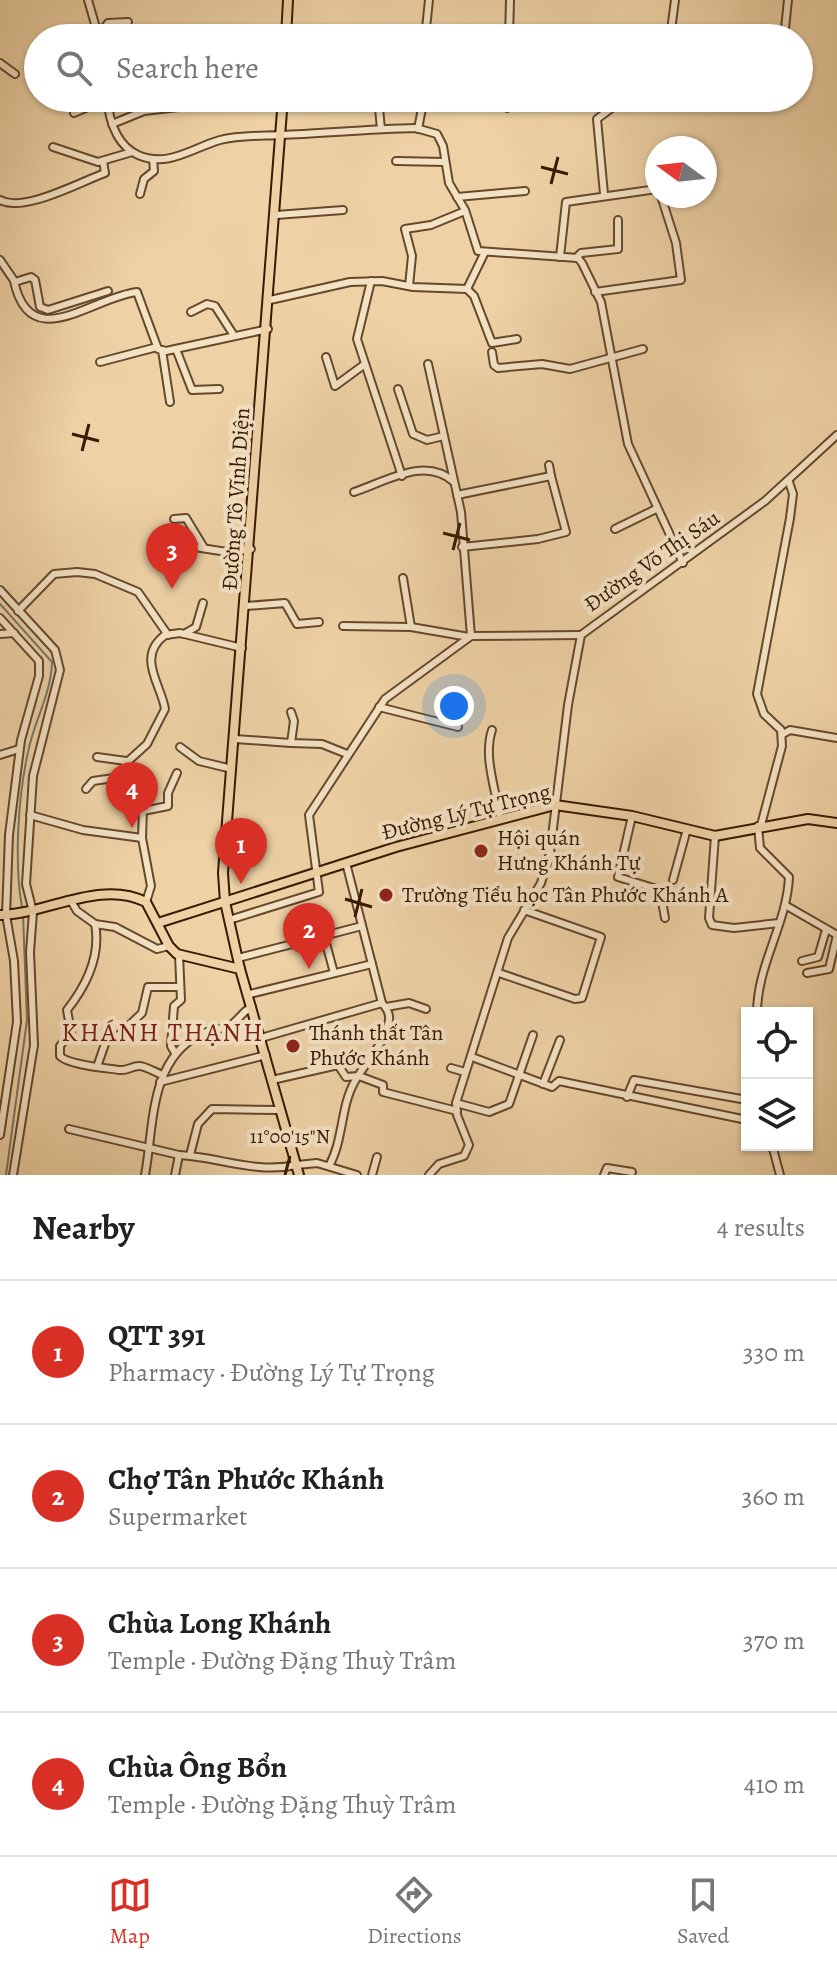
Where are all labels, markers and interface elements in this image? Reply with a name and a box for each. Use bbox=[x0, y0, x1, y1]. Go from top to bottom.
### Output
search box bbox=[24, 24, 813, 112]
icon: search bbox=[52, 46, 96, 90]
text: Search here bbox=[116, 48, 259, 88]
north arrow bbox=[645, 136, 717, 208]
street label: Đường Tô Vĩnh Diện bbox=[215, 407, 257, 591]
street label: Đường Võ Thị Sáu bbox=[578, 503, 726, 619]
pin: 3 bbox=[146, 523, 198, 589]
your location bbox=[434, 686, 474, 726]
pin: 4 bbox=[106, 762, 158, 828]
street label: Đường Lý Tự Trọng bbox=[378, 777, 554, 847]
pin: 1 bbox=[215, 818, 267, 884]
place label: Hội quán Hưng Khánh Tự bbox=[497, 823, 641, 878]
marker: Hội quán Hưng Khánh Tự bbox=[472, 842, 490, 860]
place label: Trường Tiểu học Tân Phước Khánh A bbox=[402, 880, 729, 910]
marker: Trường Tiểu học Tân Phước Khánh A bbox=[377, 886, 395, 904]
pin: 2 bbox=[283, 903, 335, 969]
map controls bbox=[741, 1007, 813, 1151]
button: locate bbox=[741, 1007, 813, 1079]
district label: KHÁNH THẠNH bbox=[61, 1015, 265, 1050]
place label: Thánh thất Tân Phước Khánh bbox=[309, 1018, 443, 1073]
marker: Thánh thất Tân Phước Khánh bbox=[284, 1037, 302, 1055]
button: layers bbox=[741, 1079, 813, 1151]
text: 11°00'15"N bbox=[250, 1123, 330, 1150]
text: Nearby bbox=[32, 1204, 135, 1251]
text: 4 results bbox=[717, 1210, 805, 1245]
text: QTT 391 bbox=[108, 1315, 206, 1355]
text: 1 bbox=[53, 1335, 63, 1370]
text: 330 m bbox=[743, 1335, 805, 1370]
text: Pharmacy · Đường Lý Tự Trọng bbox=[108, 1355, 435, 1390]
text: Chợ Tân Phước Khánh bbox=[108, 1459, 384, 1499]
text: 2 bbox=[52, 1479, 64, 1514]
text: 360 m bbox=[742, 1479, 805, 1514]
text: Supermarket bbox=[108, 1499, 248, 1534]
text: Chùa Long Khánh bbox=[108, 1603, 331, 1643]
text: 3 bbox=[52, 1623, 64, 1658]
text: 370 m bbox=[743, 1623, 805, 1658]
text: Temple · Đường Đặng Thuỳ Trâm bbox=[108, 1643, 456, 1678]
text: Chùa Ông Bổn bbox=[108, 1747, 287, 1787]
text: 4 bbox=[52, 1767, 64, 1802]
text: 410 m bbox=[744, 1767, 805, 1802]
text: Temple · Đường Đặng Thuỳ Trâm bbox=[108, 1787, 456, 1822]
tab: Map bbox=[108, 1873, 152, 1951]
tab: Directions bbox=[367, 1873, 462, 1951]
tab: Saved bbox=[677, 1873, 729, 1951]

